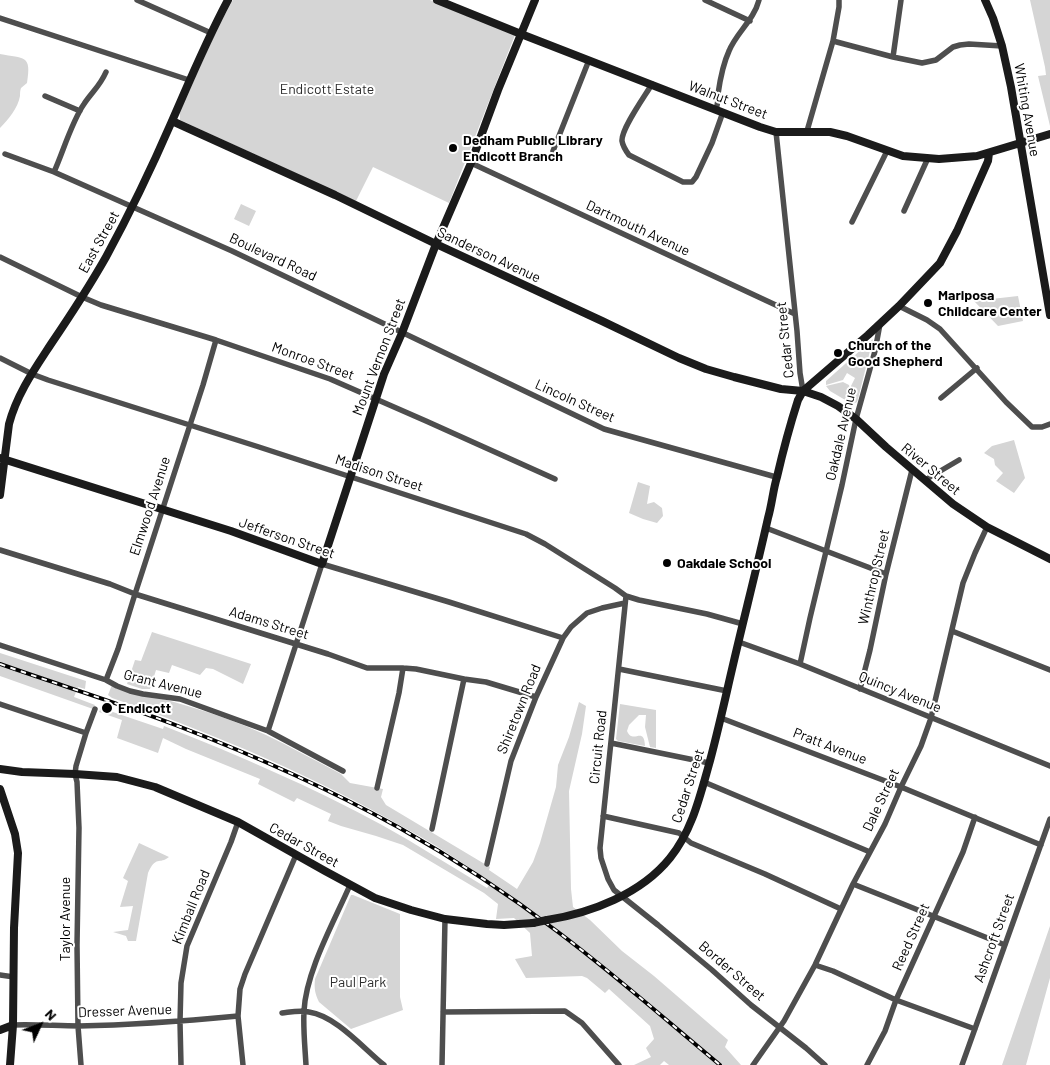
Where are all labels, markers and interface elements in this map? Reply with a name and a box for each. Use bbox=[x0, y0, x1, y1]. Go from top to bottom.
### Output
street label: Whiting Avenue bbox=[1011, 62, 1043, 158]
street label: Walnut Street bbox=[686, 77, 770, 123]
park label: Endicott Estate bbox=[280, 81, 374, 97]
place label: Dedham Public Library Endicott Branch bbox=[463, 132, 603, 164]
marker: Dedham Public Library Endicott Branch bbox=[447, 142, 459, 154]
street label: Dartmouth Avenue bbox=[583, 197, 693, 259]
street label: East Street bbox=[75, 208, 123, 276]
street label: Sanderson Avenue bbox=[435, 224, 543, 286]
street label: Boulevard Road bbox=[227, 229, 319, 285]
place label: Mariposa Childcare Center bbox=[938, 287, 1042, 320]
street label: Mount Vernon Street bbox=[349, 296, 409, 418]
marker: Mariposa Childcare Center bbox=[922, 297, 934, 309]
street label: Cedar Street bbox=[773, 301, 797, 379]
place label: Church of the Good Shepherd bbox=[848, 337, 943, 370]
street label: Monroe Street bbox=[270, 338, 356, 384]
marker: Church of the Good Shepherd bbox=[832, 347, 844, 359]
street label: Lincoln Street bbox=[532, 376, 618, 426]
street label: Oakdale Avenue bbox=[822, 386, 860, 482]
street label: River Street bbox=[898, 439, 964, 499]
street label: Madison Street bbox=[333, 451, 425, 495]
street label: Elmwood Avenue bbox=[126, 454, 174, 558]
street label: Jefferson Street bbox=[237, 514, 337, 562]
street label: Winthrop Street bbox=[855, 528, 893, 626]
place label: Oakdale School bbox=[677, 555, 772, 571]
marker: Oakdale School bbox=[661, 557, 673, 569]
street label: Adams Street bbox=[227, 603, 311, 643]
street label: Shiretown Road bbox=[493, 662, 545, 756]
street label: Grant Avenue bbox=[122, 666, 204, 702]
street label: Quincy Avenue bbox=[856, 668, 944, 716]
place label: Endicott bbox=[118, 700, 171, 716]
marker: Endicott bbox=[100, 701, 114, 715]
street label: Circuit Road bbox=[586, 709, 610, 785]
street label: Pratt Avenue bbox=[791, 724, 869, 768]
street label: Cedar Street bbox=[668, 747, 708, 825]
street label: Dale Street bbox=[859, 766, 903, 834]
street label: Cedar Street bbox=[266, 819, 342, 871]
street label: Kimball Road bbox=[168, 867, 214, 947]
street label: Taylor Avenue bbox=[57, 877, 73, 961]
street label: Ashcroft Street bbox=[970, 891, 1018, 985]
street label: Reed Street bbox=[889, 901, 933, 973]
street label: Border Street bbox=[695, 938, 769, 1004]
park label: Paul Park bbox=[330, 974, 386, 990]
north arrow bbox=[15, 1000, 65, 1050]
street label: Dresser Avenue bbox=[78, 1001, 172, 1021]
text: N bbox=[42, 1005, 61, 1024]

